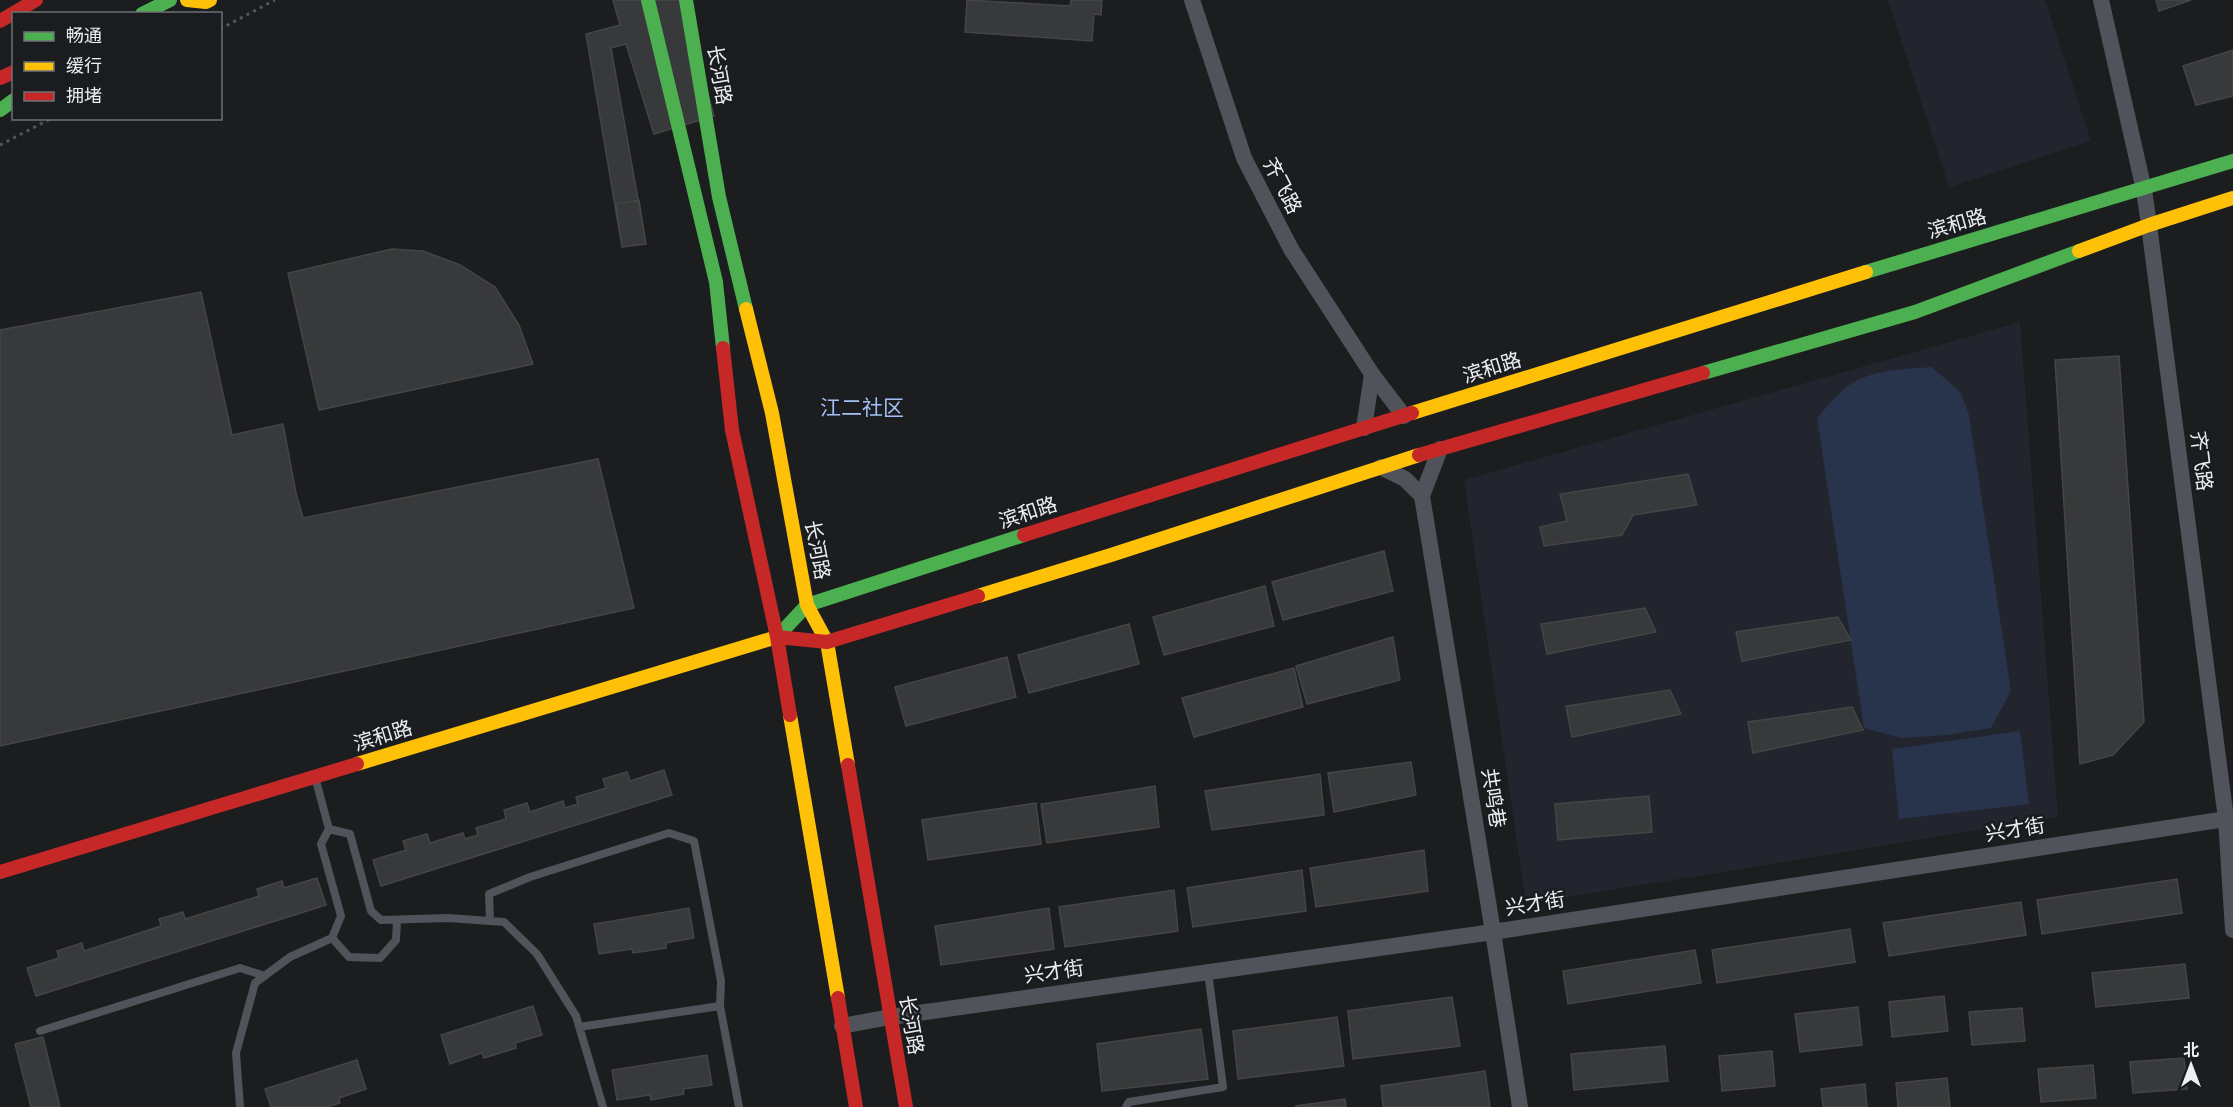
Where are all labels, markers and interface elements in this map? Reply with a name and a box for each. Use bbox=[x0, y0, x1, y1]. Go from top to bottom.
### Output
legend bbox=[12, 12, 222, 120]
text: 畅通 bbox=[66, 24, 102, 48]
street label: 长河路 bbox=[700, 43, 738, 107]
text: 缓行 bbox=[66, 54, 102, 78]
text: 拥堵 bbox=[66, 84, 102, 108]
street label: 齐飞路 bbox=[1256, 153, 1308, 219]
street label: 滨和路 bbox=[1924, 203, 1990, 245]
street label: 滨和路 bbox=[1459, 346, 1525, 390]
district label: 江二社区 bbox=[820, 394, 904, 422]
street label: 齐飞路 bbox=[2184, 430, 2218, 492]
street label: 滨和路 bbox=[995, 491, 1061, 535]
street label: 长河路 bbox=[798, 518, 836, 582]
street label: 滨和路 bbox=[350, 714, 416, 758]
street label: 共鸣巷 bbox=[1475, 766, 1511, 830]
street label: 兴才街 bbox=[1983, 812, 2047, 848]
street label: 兴才街 bbox=[1503, 886, 1567, 922]
street label: 兴才街 bbox=[1022, 954, 1086, 990]
street label: 长河路 bbox=[892, 993, 930, 1057]
north arrow bbox=[2161, 1035, 2221, 1095]
text: 北 bbox=[2183, 1040, 2199, 1062]

